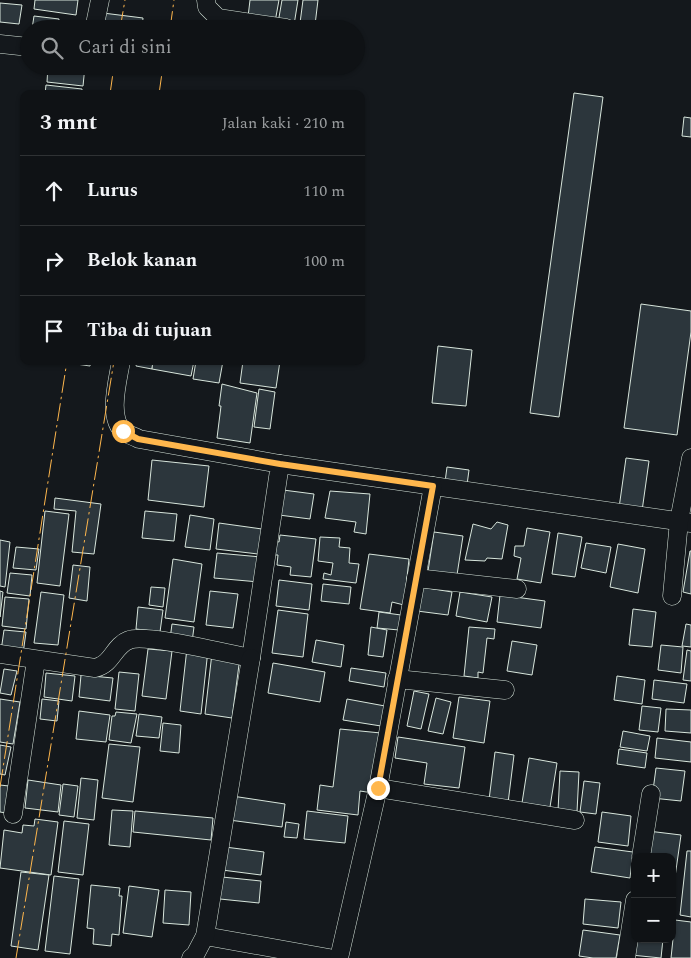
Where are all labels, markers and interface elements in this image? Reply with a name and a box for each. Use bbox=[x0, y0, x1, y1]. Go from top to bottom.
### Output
search box bbox=[20, 20, 365, 75]
text: Cari di sini bbox=[78, 33, 172, 62]
icon: search bbox=[38, 34, 66, 62]
text: 3 mnt bbox=[40, 107, 97, 139]
text: Jalan kaki · 210 m bbox=[222, 111, 345, 135]
text: Lurus bbox=[87, 176, 138, 205]
icon: ahead bbox=[40, 177, 68, 205]
text: 110 m bbox=[303, 179, 345, 203]
text: Belok kanan bbox=[87, 246, 197, 275]
icon: right bbox=[40, 247, 68, 275]
text: 100 m bbox=[303, 249, 345, 273]
text: Tiba di tujuan bbox=[87, 316, 212, 345]
icon: arrive bbox=[40, 317, 68, 345]
route start bbox=[112, 420, 135, 443]
route end bbox=[367, 777, 390, 800]
map controls bbox=[631, 853, 676, 943]
button: + bbox=[631, 853, 676, 898]
button: − bbox=[631, 898, 676, 943]

